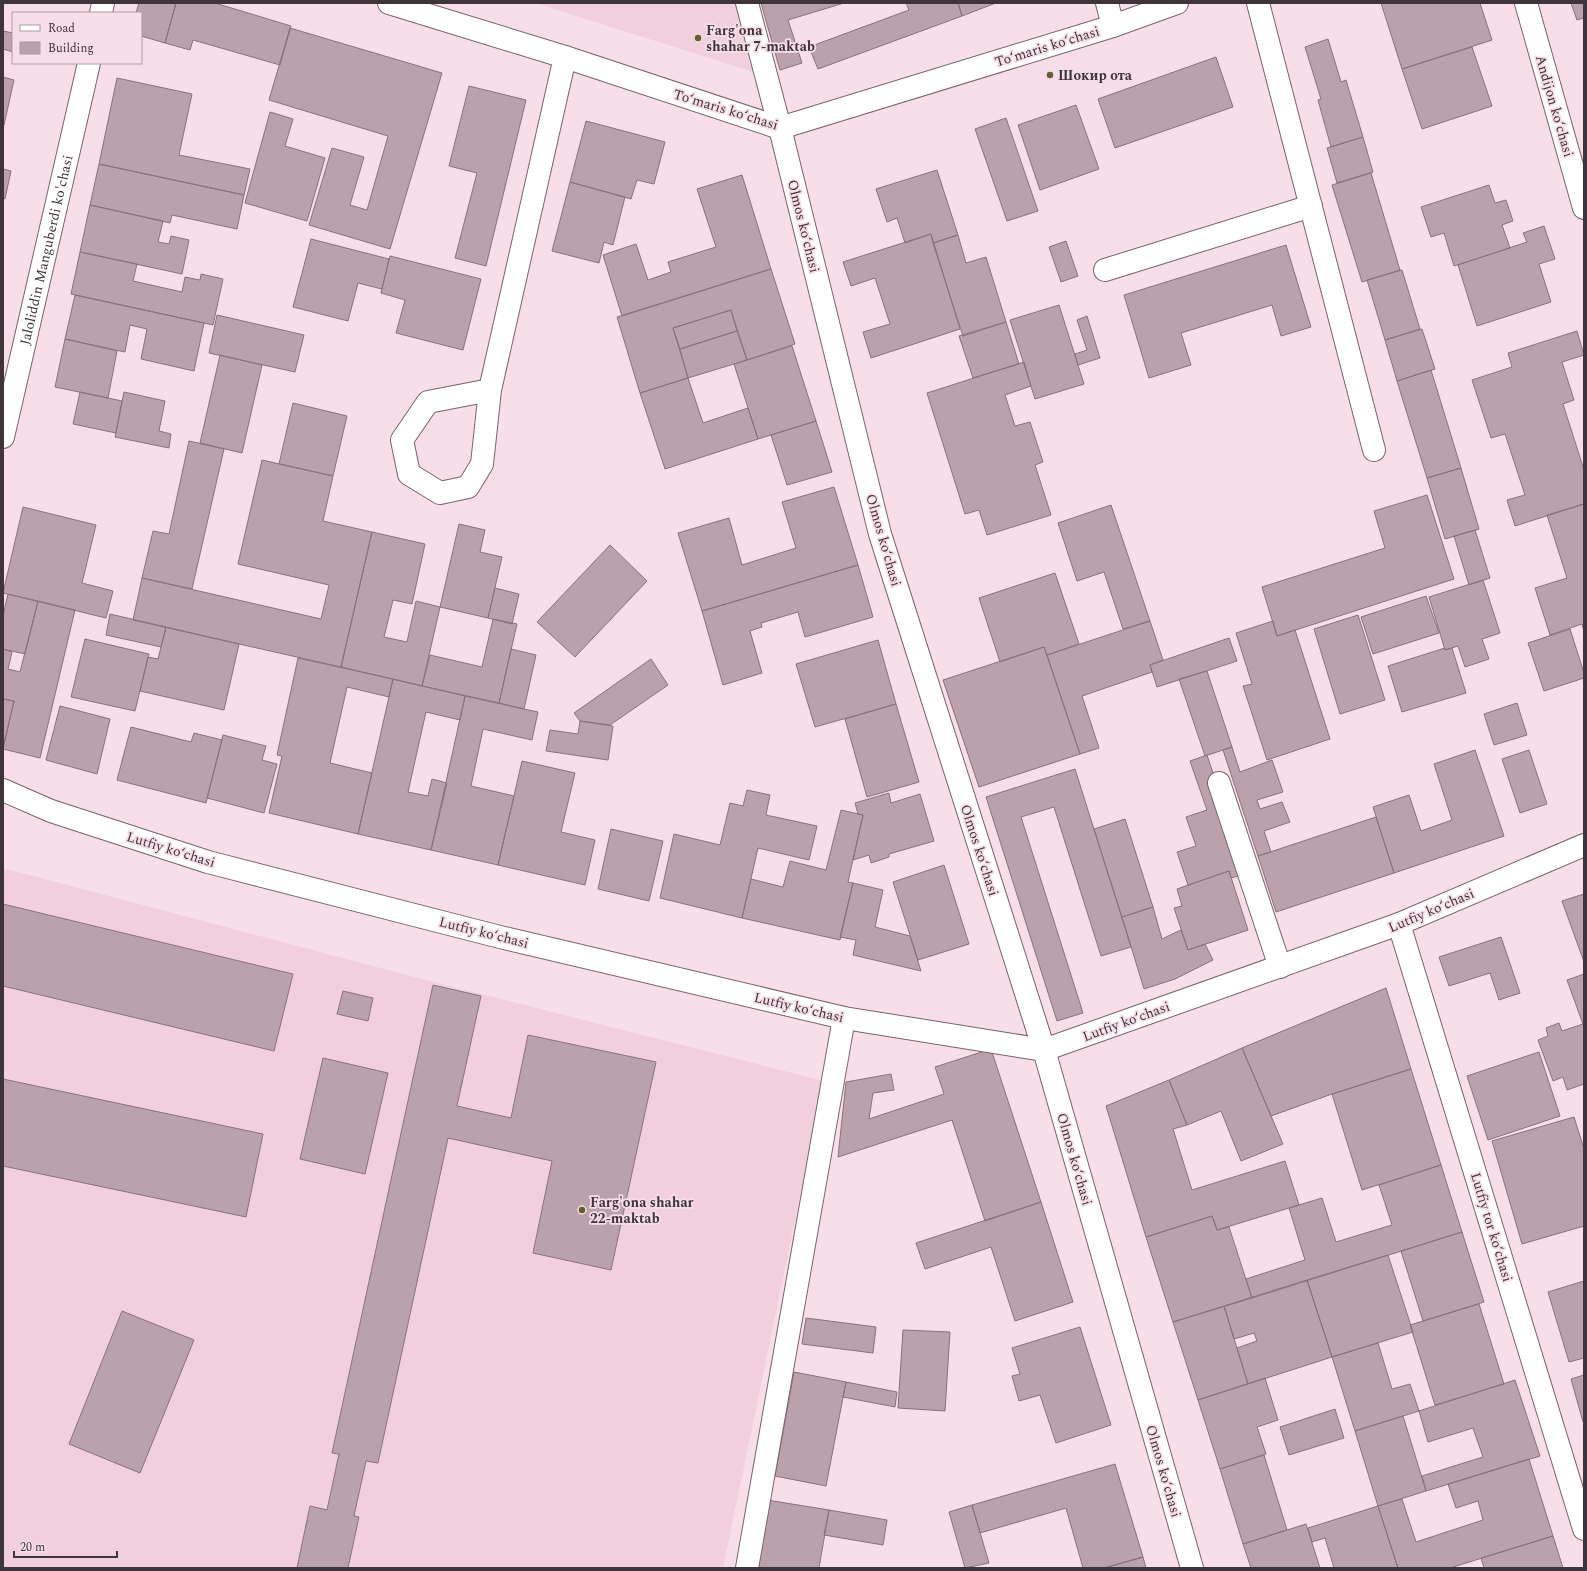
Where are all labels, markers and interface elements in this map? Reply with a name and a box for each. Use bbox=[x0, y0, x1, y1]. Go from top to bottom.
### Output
legend bbox=[12, 12, 142, 64]
text: Road bbox=[48, 19, 75, 38]
place label: Farg'ona shahar 7-maktab bbox=[706, 20, 815, 57]
street label: Toʻmaris koʻchasi bbox=[992, 21, 1102, 72]
marker: Farg'ona shahar 7-maktab bbox=[693, 33, 703, 43]
text: Building bbox=[48, 39, 94, 58]
street label: Andijon koʻchasi bbox=[1530, 53, 1579, 160]
place label: Шокир ота bbox=[1058, 65, 1133, 86]
marker: Шокир ота bbox=[1045, 70, 1055, 80]
street label: Toʻmaris koʻchasi bbox=[671, 84, 781, 135]
street label: Jaloliddin Manguberdi ko'chasi bbox=[15, 153, 79, 347]
street label: Olmos koʻchasi bbox=[782, 177, 825, 275]
street label: Olmos koʻchasi bbox=[860, 491, 907, 589]
street label: Olmos koʻchasi bbox=[955, 802, 1004, 899]
street label: Lutfiy koʻchasi bbox=[124, 826, 218, 873]
street label: Lutfiy koʻchasi bbox=[1385, 883, 1478, 938]
street label: Lutfiy koʻchasi bbox=[437, 911, 531, 954]
street label: Lutfiy koʻchasi bbox=[752, 987, 846, 1028]
street label: Lutfiy koʻchasi bbox=[1079, 996, 1173, 1047]
street label: Olmos koʻchasi bbox=[1051, 1110, 1098, 1208]
street label: Lutfiy tor koʻchasi bbox=[1465, 1170, 1518, 1284]
place label: Farg'ona shahar 22-maktab bbox=[590, 1192, 694, 1229]
marker: Farg'ona shahar 22-maktab bbox=[577, 1205, 587, 1215]
street label: Olmos koʻchasi bbox=[1140, 1422, 1187, 1520]
scale bar bbox=[14, 1533, 117, 1559]
text: 20 m bbox=[20, 1538, 45, 1557]

